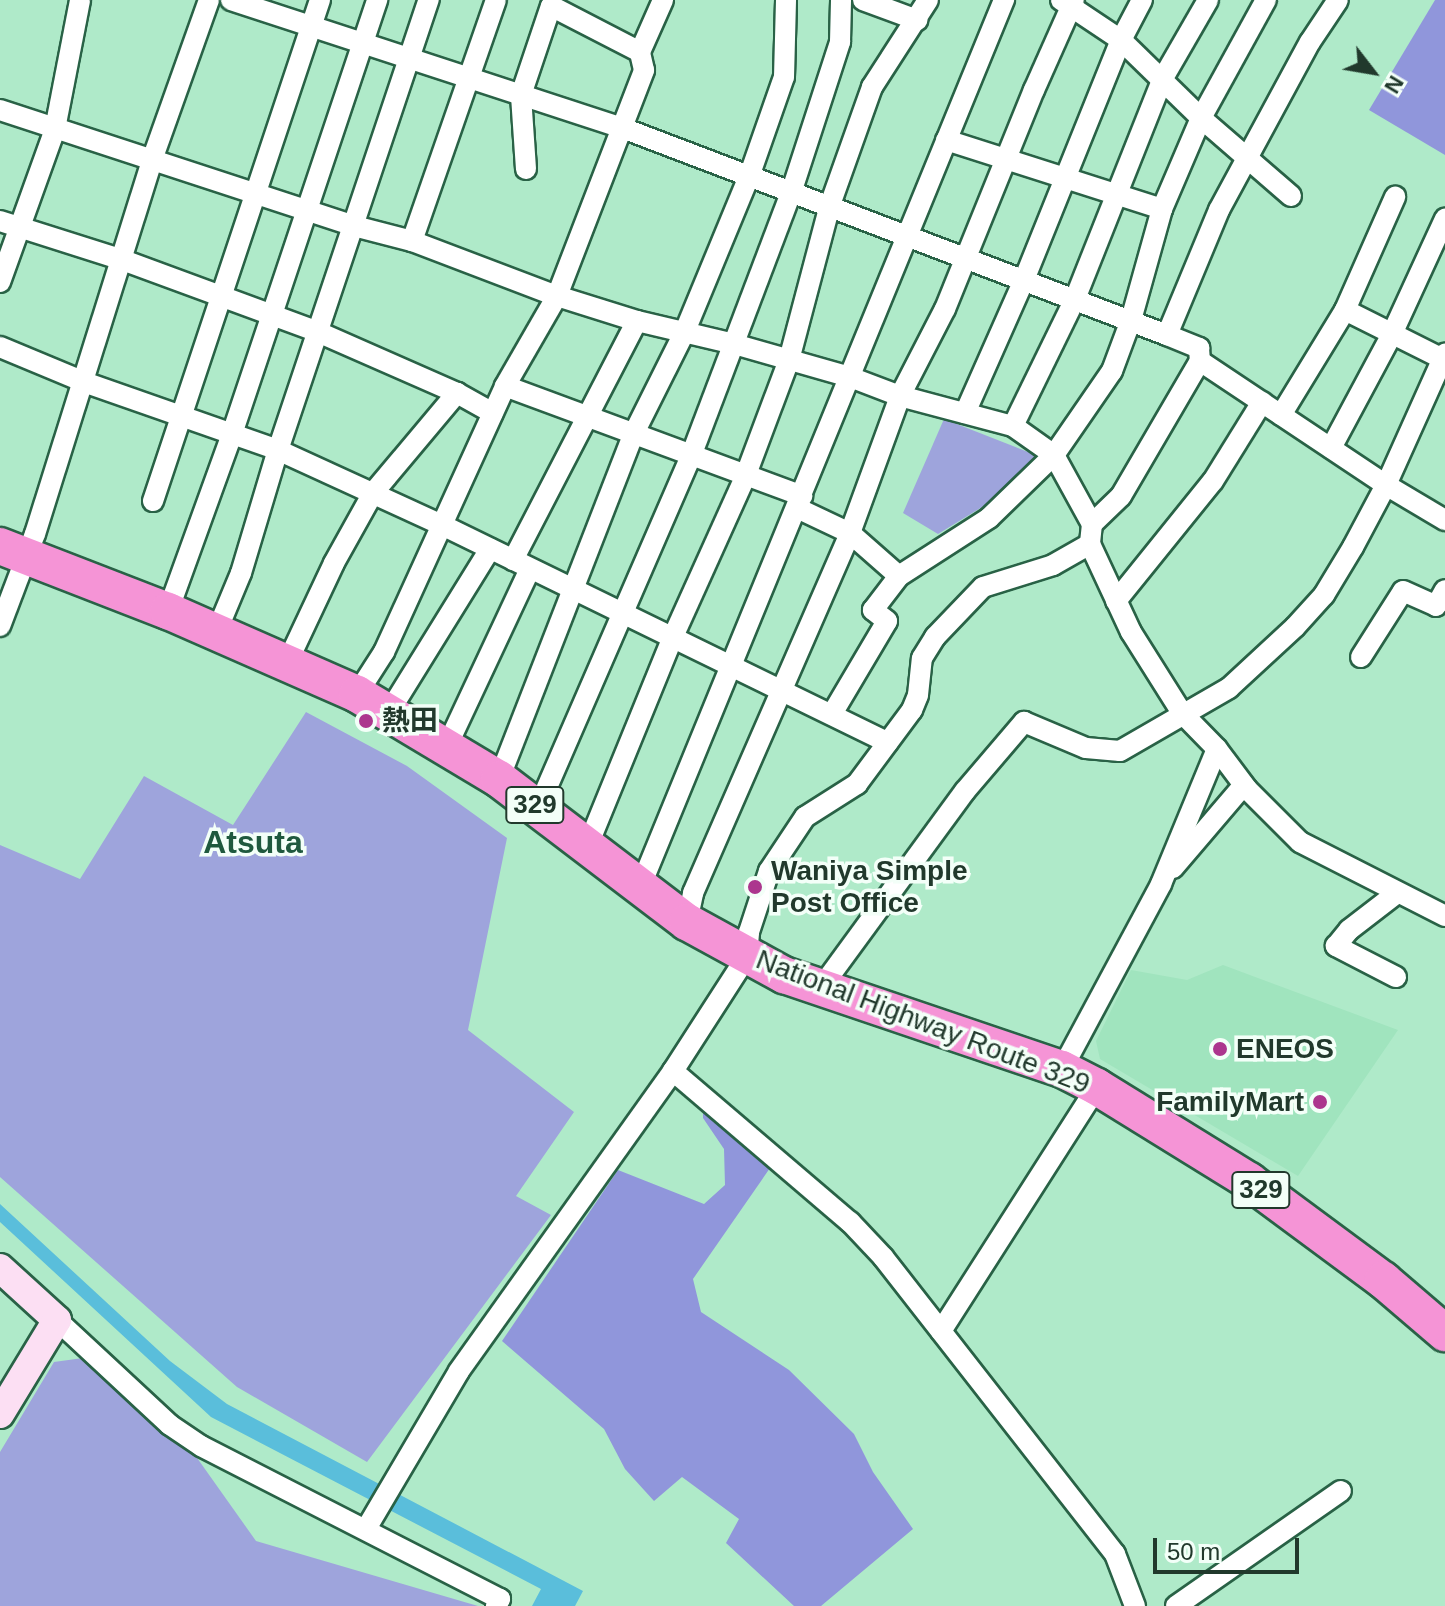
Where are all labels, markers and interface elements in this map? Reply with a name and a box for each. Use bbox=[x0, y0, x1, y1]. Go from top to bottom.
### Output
north arrow bbox=[1333, 32, 1413, 112]
text: N bbox=[1379, 71, 1409, 98]
place label: 熱田 bbox=[382, 704, 438, 738]
marker: 熱田 bbox=[357, 712, 375, 730]
road number: 329 bbox=[505, 783, 565, 827]
district label: Atsuta bbox=[203, 823, 303, 861]
place label: Waniya Simple Post Office bbox=[771, 854, 968, 920]
marker: Waniya Simple Post Office bbox=[746, 878, 764, 896]
street label: National Highway Route 329 bbox=[751, 943, 1095, 1101]
place label: ENEOS bbox=[1236, 1032, 1334, 1066]
marker: ENEOS bbox=[1211, 1040, 1229, 1058]
place label: FamilyMart bbox=[1156, 1085, 1304, 1119]
marker: FamilyMart bbox=[1311, 1093, 1329, 1111]
road number: 329 bbox=[1231, 1168, 1291, 1212]
scale bar bbox=[1157, 1522, 1303, 1572]
text: 50 m bbox=[1167, 1538, 1220, 1565]

